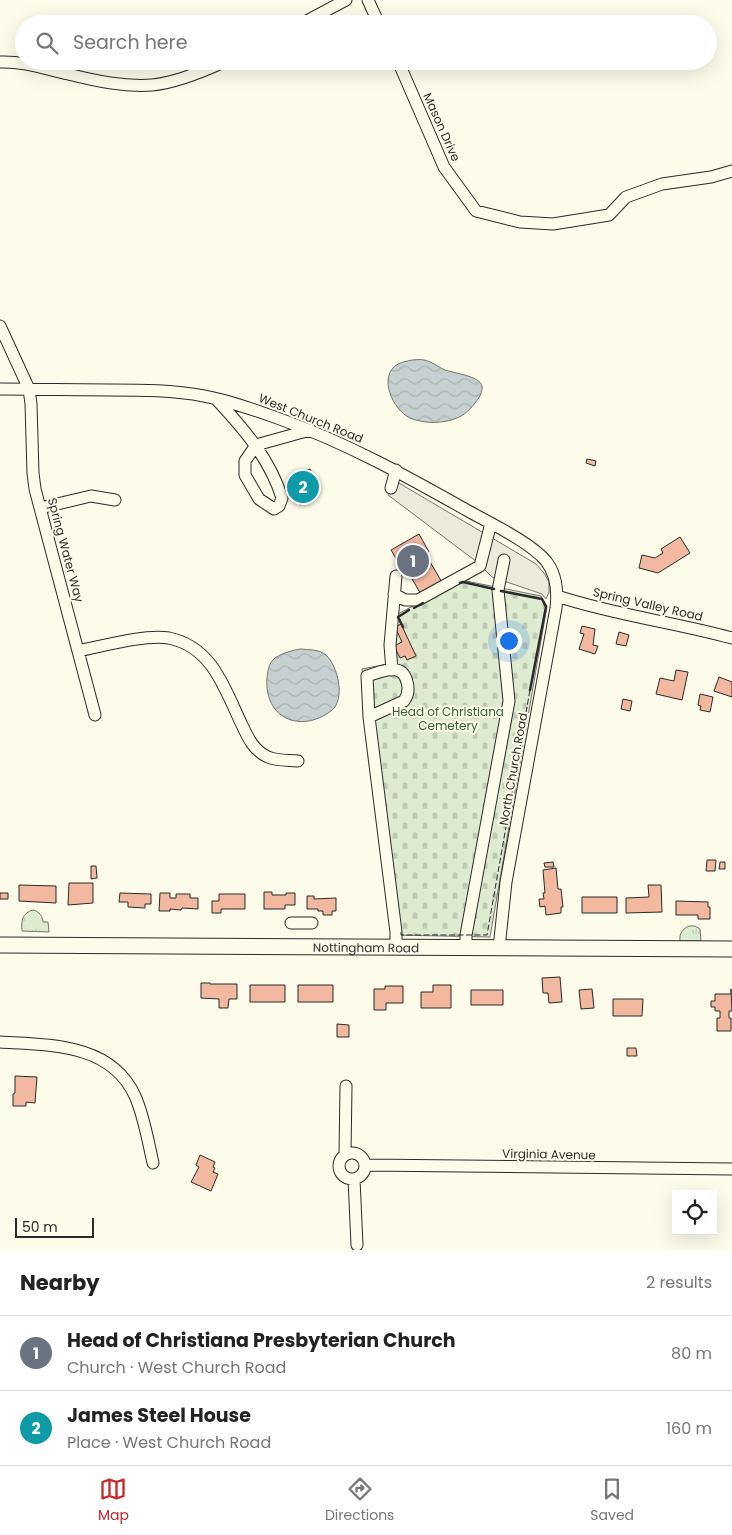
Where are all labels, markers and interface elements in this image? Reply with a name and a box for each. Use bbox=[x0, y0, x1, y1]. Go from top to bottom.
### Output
search box bbox=[15, 15, 717, 70]
icon: search bbox=[33, 29, 61, 57]
text: Search here bbox=[73, 29, 187, 56]
street label: Mason Drive bbox=[419, 90, 465, 164]
street label: West Church Road bbox=[256, 389, 366, 447]
pin: 2 bbox=[287, 468, 319, 506]
street label: Spring Water Way bbox=[44, 496, 88, 604]
pin: 1 bbox=[397, 542, 429, 580]
street label: Spring Valley Road bbox=[591, 583, 705, 625]
your location bbox=[496, 628, 522, 654]
park label: Head of Christiana Cemetery bbox=[392, 703, 504, 734]
street label: North Church Road bbox=[495, 711, 531, 827]
street label: Nottingham Road bbox=[313, 938, 419, 956]
street label: Virginia Avenue bbox=[502, 1145, 596, 1163]
map controls bbox=[672, 1190, 717, 1235]
button: locate bbox=[672, 1190, 717, 1235]
scale bar bbox=[15, 1215, 94, 1238]
text: 50 m bbox=[22, 1217, 58, 1237]
text: Nearby bbox=[20, 1268, 100, 1297]
text: 2 results bbox=[646, 1271, 712, 1294]
text: Head of Christiana Presbyterian Church bbox=[67, 1327, 456, 1354]
text: 1 bbox=[33, 1342, 39, 1365]
text: 80 m bbox=[671, 1342, 712, 1365]
text: Church · West Church Road bbox=[67, 1356, 286, 1379]
text: James Steel House bbox=[67, 1402, 251, 1429]
text: 2 bbox=[31, 1417, 41, 1440]
text: 160 m bbox=[666, 1417, 712, 1440]
text: Place · West Church Road bbox=[67, 1431, 271, 1454]
tab: Map bbox=[98, 1475, 129, 1526]
tab: Directions bbox=[325, 1475, 394, 1526]
tab: Saved bbox=[590, 1475, 634, 1526]

